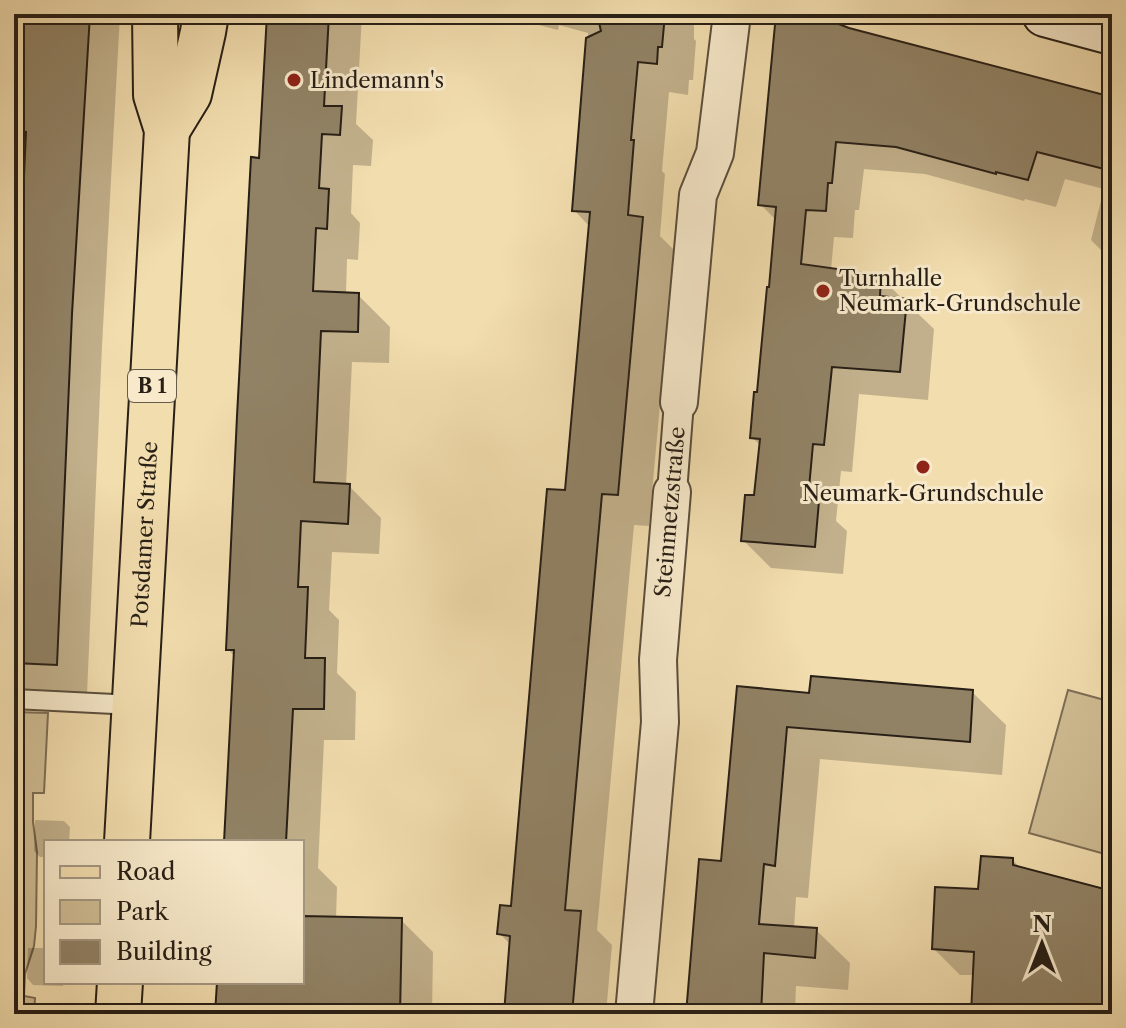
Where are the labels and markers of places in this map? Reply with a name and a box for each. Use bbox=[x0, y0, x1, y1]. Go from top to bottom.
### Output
place label: Lindemann's bbox=[310, 67, 444, 94]
marker: Lindemann's bbox=[285, 71, 303, 89]
place label: Turnhalle Neumark-Grundschule bbox=[839, 265, 1081, 317]
marker: Turnhalle Neumark-Grundschule bbox=[814, 282, 832, 300]
marker: Neumark-Grundschule bbox=[914, 458, 932, 476]
place label: Neumark-Grundschule bbox=[802, 480, 1044, 507]

